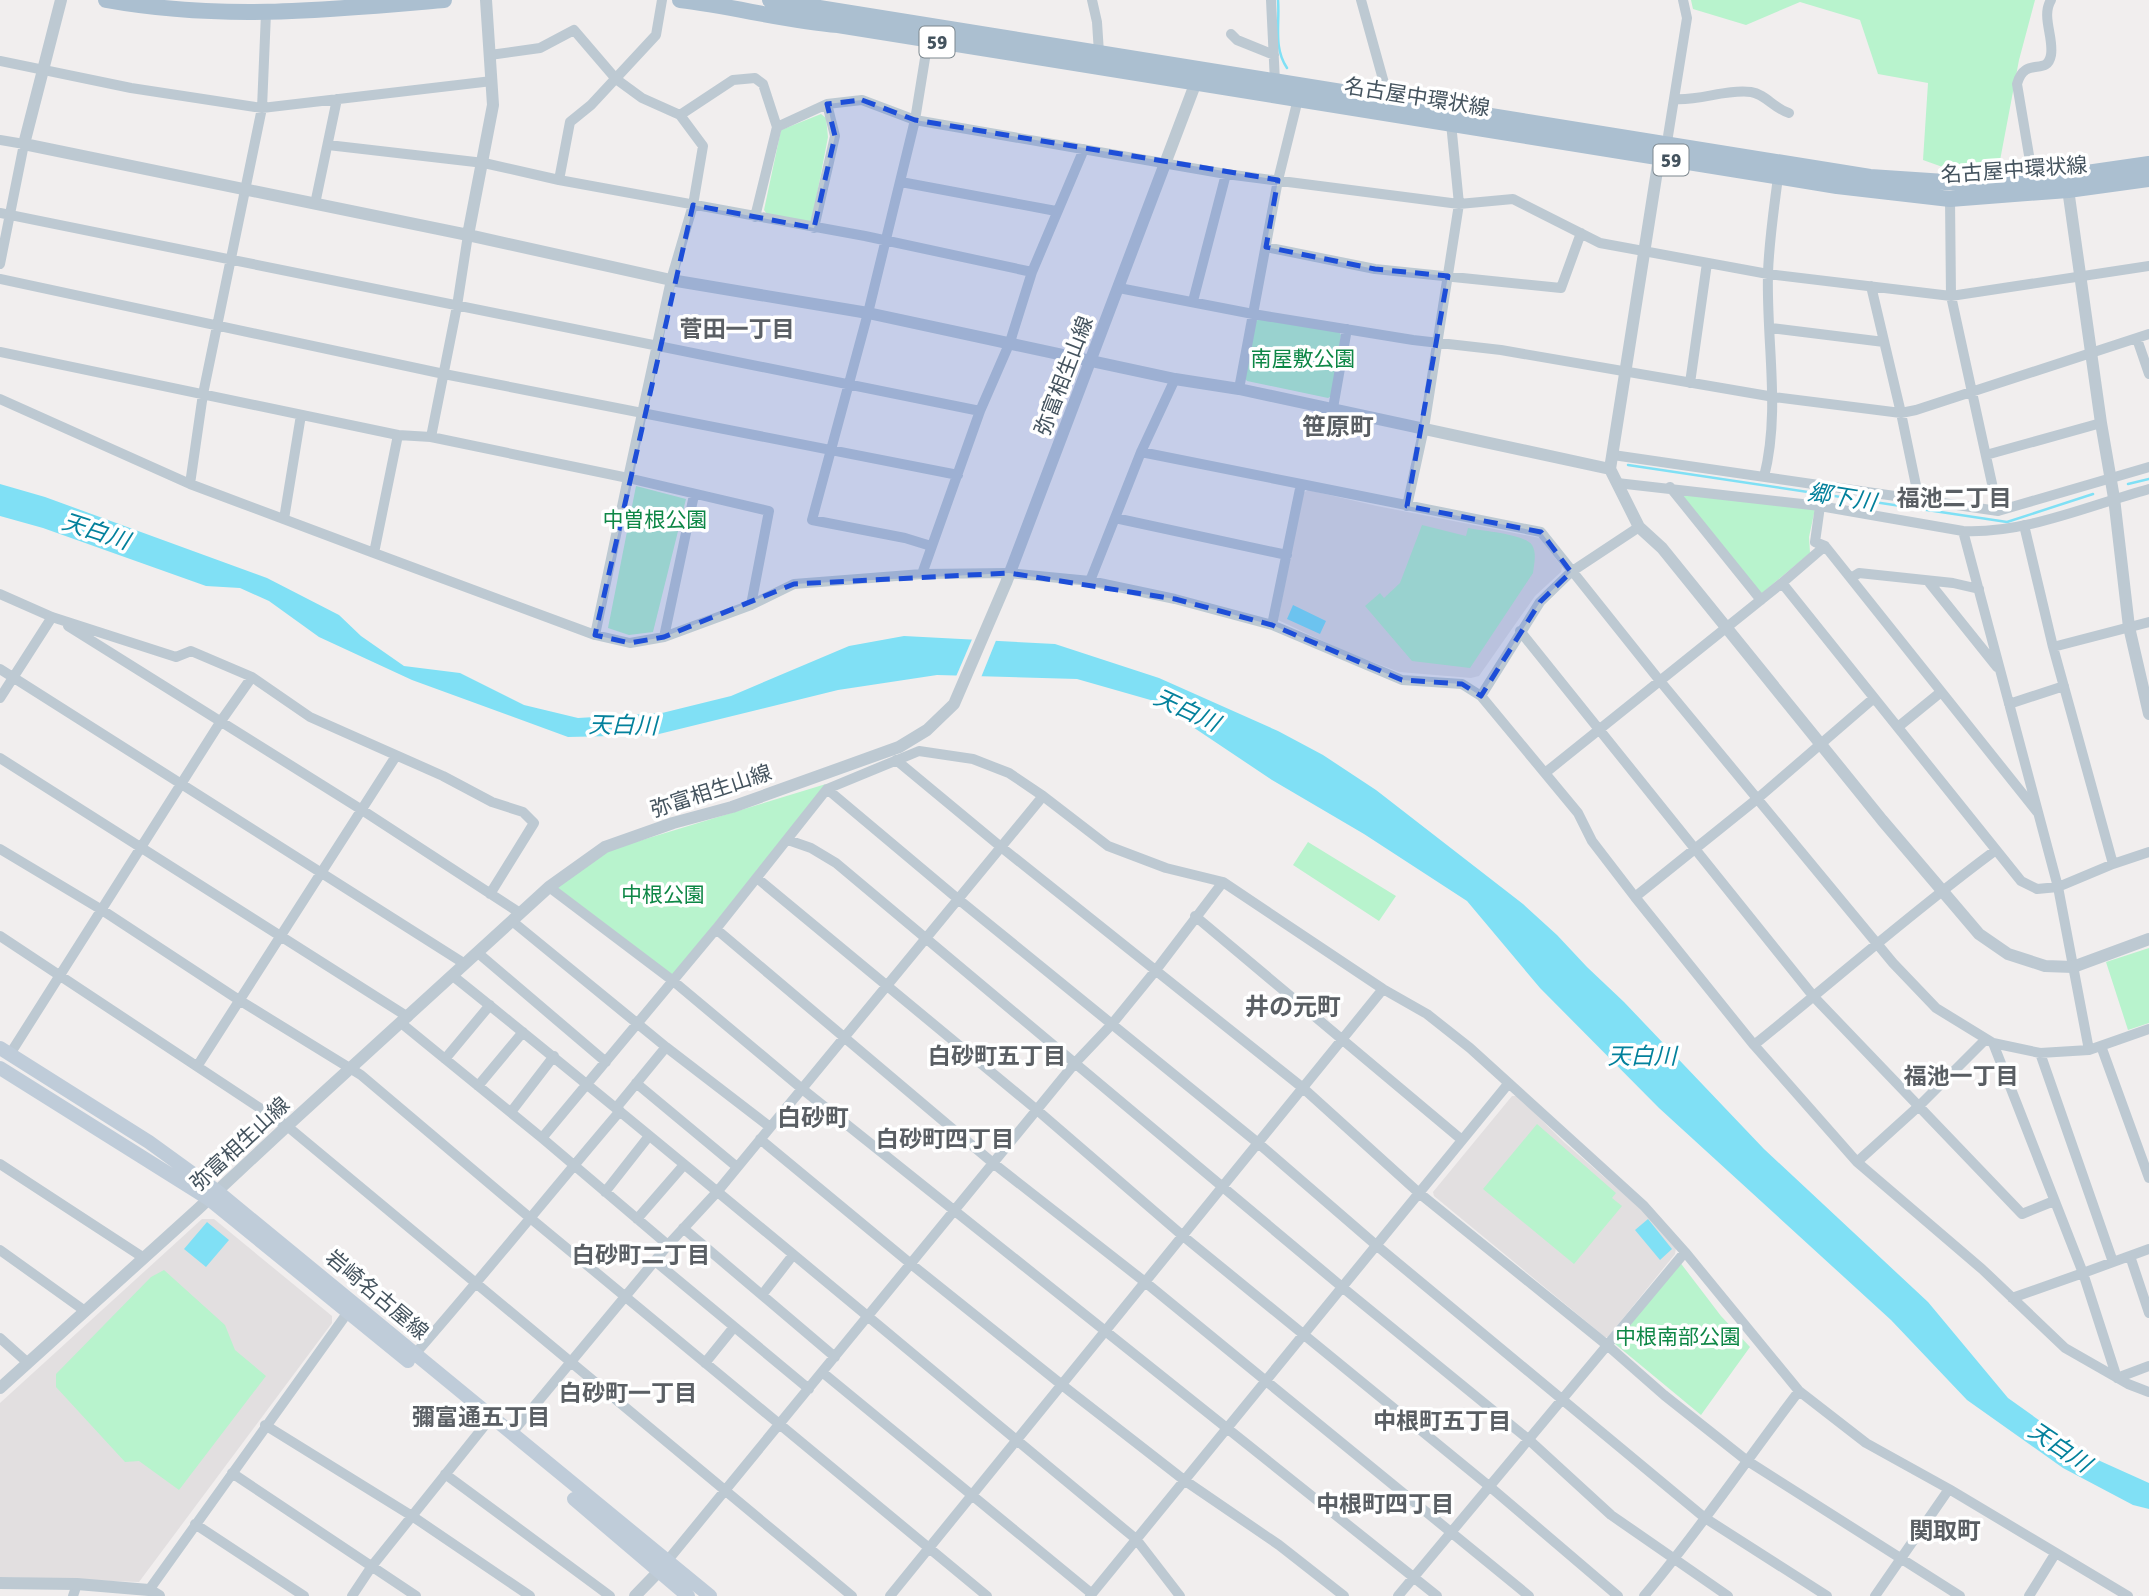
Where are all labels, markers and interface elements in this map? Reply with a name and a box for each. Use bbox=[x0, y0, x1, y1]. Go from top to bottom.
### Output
road number: 59 bbox=[920, 26, 954, 58]
street label: 名古屋中環状線 bbox=[1342, 73, 1492, 121]
road number: 59 bbox=[1654, 144, 1688, 176]
street label: 名古屋中環状線 bbox=[1940, 152, 2088, 188]
street label: 弥富相生山線 bbox=[1029, 313, 1099, 439]
district label: 菅田一丁目 bbox=[680, 315, 795, 344]
park label: 南屋敷公園 bbox=[1251, 346, 1356, 372]
district label: 笹原町 bbox=[1302, 412, 1374, 442]
water label: 郷下川 bbox=[1806, 478, 1881, 518]
district label: 福池二丁目 bbox=[1897, 484, 2012, 513]
water label: 天白川 bbox=[59, 507, 136, 557]
park label: 中曽根公園 bbox=[603, 507, 708, 533]
water label: 天白川 bbox=[1149, 683, 1227, 739]
water label: 天白川 bbox=[588, 710, 661, 741]
street label: 弥富相生山線 bbox=[647, 759, 775, 823]
park label: 中根公園 bbox=[621, 882, 705, 908]
district label: 井の元町 bbox=[1245, 992, 1341, 1022]
district label: 白砂町五丁目 bbox=[928, 1042, 1066, 1071]
water label: 天白川 bbox=[1608, 1042, 1680, 1071]
district label: 福池一丁目 bbox=[1904, 1062, 2019, 1091]
street label: 弥富相生山線 bbox=[185, 1092, 295, 1196]
district label: 白砂町 bbox=[777, 1103, 849, 1133]
district label: 白砂町四丁目 bbox=[876, 1125, 1014, 1154]
district label: 白砂町二丁目 bbox=[572, 1241, 710, 1270]
street label: 岩崎名古屋線 bbox=[320, 1245, 434, 1345]
park label: 中根南部公園 bbox=[1615, 1324, 1741, 1350]
district label: 白砂町一丁目 bbox=[559, 1379, 697, 1408]
district label: 彌富通五丁目 bbox=[412, 1403, 550, 1432]
district label: 中根町五丁目 bbox=[1373, 1407, 1511, 1436]
water label: 天白川 bbox=[2023, 1416, 2099, 1480]
district label: 中根町四丁目 bbox=[1316, 1490, 1454, 1519]
district label: 関取町 bbox=[1909, 1516, 1981, 1546]

